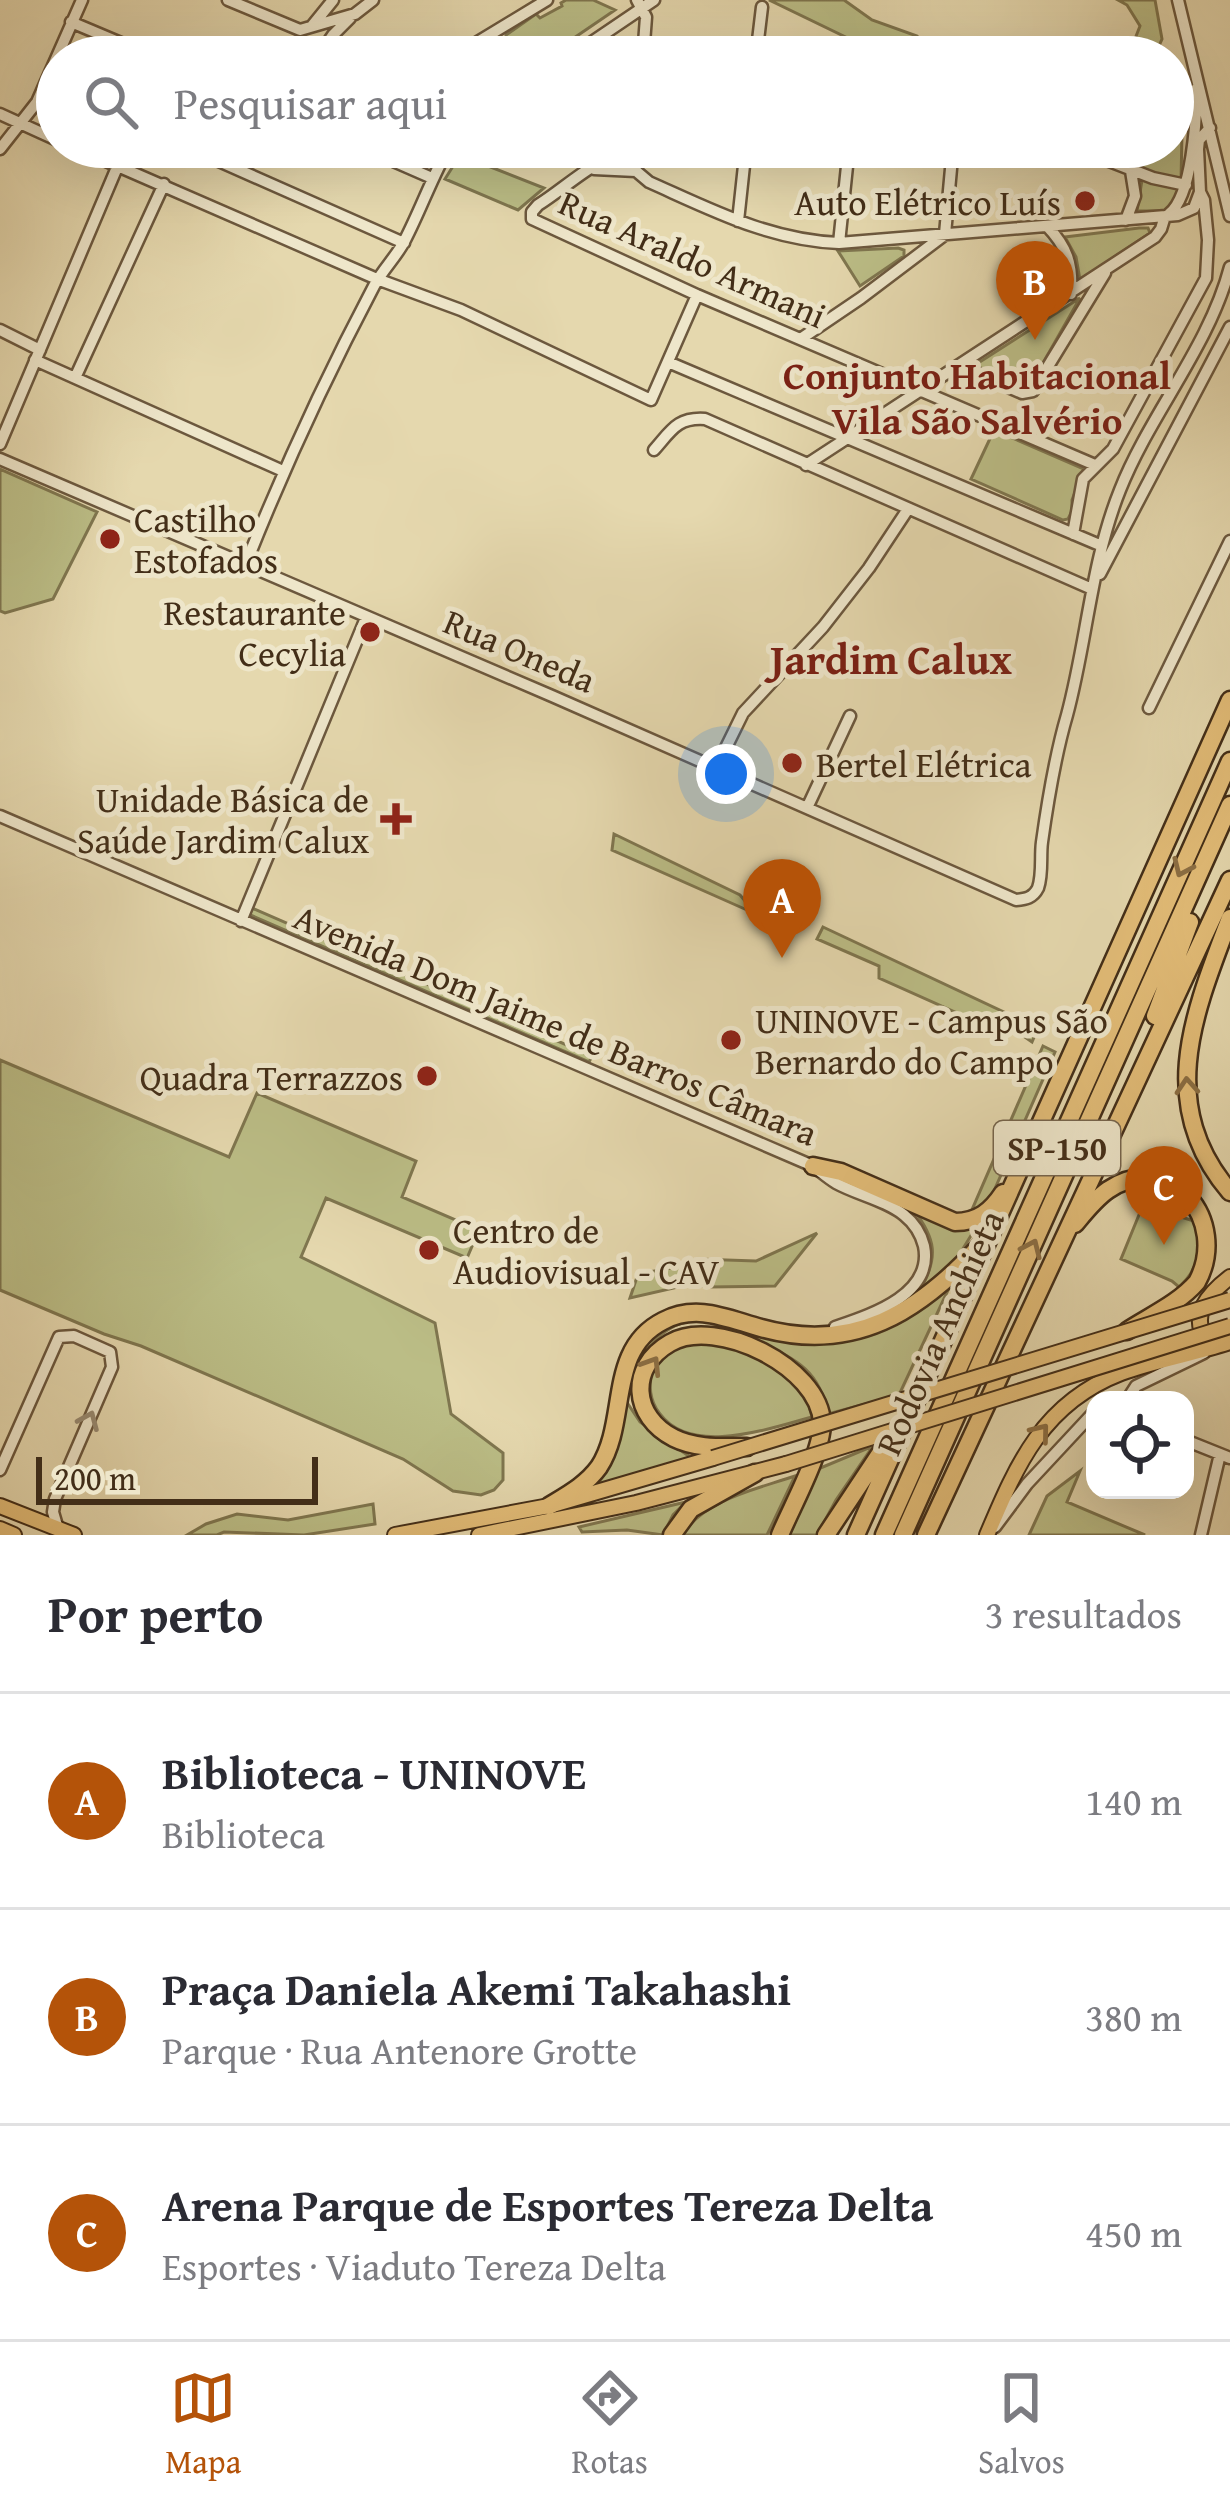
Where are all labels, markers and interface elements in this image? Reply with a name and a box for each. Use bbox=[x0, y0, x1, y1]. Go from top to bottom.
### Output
search box bbox=[36, 36, 1194, 168]
icon: search bbox=[78, 69, 144, 135]
text: Pesquisar aqui bbox=[174, 70, 447, 135]
street label: Rua Araldo Armani bbox=[551, 175, 835, 341]
place label: Auto Elétrico Luís bbox=[794, 175, 1061, 228]
marker: Auto Elétrico Luís bbox=[1072, 188, 1098, 214]
pin: B bbox=[996, 241, 1074, 340]
district label: Conjunto Habitacional Vila São Salvério bbox=[783, 346, 1171, 448]
place label: Castilho Estofados bbox=[134, 492, 278, 586]
marker: Castilho Estofados bbox=[97, 526, 123, 552]
place label: Restaurante Cecylia bbox=[164, 585, 346, 679]
street label: Rua Oneda bbox=[436, 594, 604, 706]
marker: Restaurante Cecylia bbox=[357, 619, 383, 645]
district label: Jardim Calux bbox=[764, 628, 1012, 689]
place label: Bertel Elétrica bbox=[816, 737, 1032, 790]
your location bbox=[696, 744, 756, 804]
marker: Bertel Elétrica bbox=[779, 750, 805, 776]
place label: Unidade Básica de Saúde Jardim Calux bbox=[77, 772, 370, 866]
marker: Unidade Básica de Saúde Jardim Calux bbox=[380, 803, 412, 835]
one-way arrow bbox=[1173, 856, 1197, 877]
pin: A bbox=[743, 859, 821, 958]
street label: Avenida Dom Jaime de Barros Câmara bbox=[288, 894, 824, 1154]
place label: UNINOVE - Campus São Bernardo do Campo bbox=[755, 993, 1108, 1087]
marker: UNINOVE - Campus São Bernardo do Campo bbox=[718, 1027, 744, 1053]
place label: Quadra Terrazzos bbox=[140, 1050, 403, 1103]
marker: Quadra Terrazzos bbox=[414, 1063, 440, 1089]
one-way arrow bbox=[1175, 1076, 1201, 1095]
road number: SP-150 bbox=[994, 1121, 1120, 1175]
pin: C bbox=[1125, 1146, 1203, 1245]
street label: Rodovia Anchieta bbox=[861, 1201, 1017, 1463]
place label: Centro de Audiovisual - CAV bbox=[453, 1203, 720, 1297]
marker: Centro de Audiovisual - CAV bbox=[416, 1237, 442, 1263]
one-way arrow bbox=[1018, 1239, 1042, 1260]
one-way arrow bbox=[638, 1356, 660, 1378]
map controls bbox=[1086, 1391, 1194, 1499]
button: locate bbox=[1086, 1391, 1194, 1499]
one-way arrow bbox=[75, 1411, 99, 1432]
one-way arrow bbox=[1027, 1424, 1048, 1446]
scale bar bbox=[36, 1451, 318, 1504]
text: 200 m bbox=[54, 1454, 136, 1502]
text: Por perto bbox=[48, 1576, 263, 1651]
text: 3 resultados bbox=[985, 1585, 1182, 1642]
text: Biblioteca - UNINOVE bbox=[162, 1740, 586, 1805]
text: A bbox=[75, 1772, 99, 1829]
text: 140 m bbox=[1085, 1772, 1182, 1829]
text: Biblioteca bbox=[162, 1805, 325, 1862]
text: Praça Daniela Akemi Takahashi bbox=[162, 1956, 791, 2021]
text: B bbox=[75, 1988, 99, 2045]
text: 380 m bbox=[1085, 1988, 1182, 2045]
text: Parque · Rua Antenore Grotte bbox=[162, 2021, 637, 2078]
text: Arena Parque de Esportes Tereza Delta bbox=[162, 2172, 933, 2237]
text: C bbox=[76, 2204, 98, 2261]
text: 450 m bbox=[1085, 2204, 1182, 2261]
text: Esportes · Viaduto Tereza Delta bbox=[162, 2237, 666, 2294]
tab: Mapa bbox=[165, 2365, 241, 2485]
tab: Rotas bbox=[572, 2365, 648, 2485]
tab: Salvos bbox=[978, 2365, 1065, 2485]

